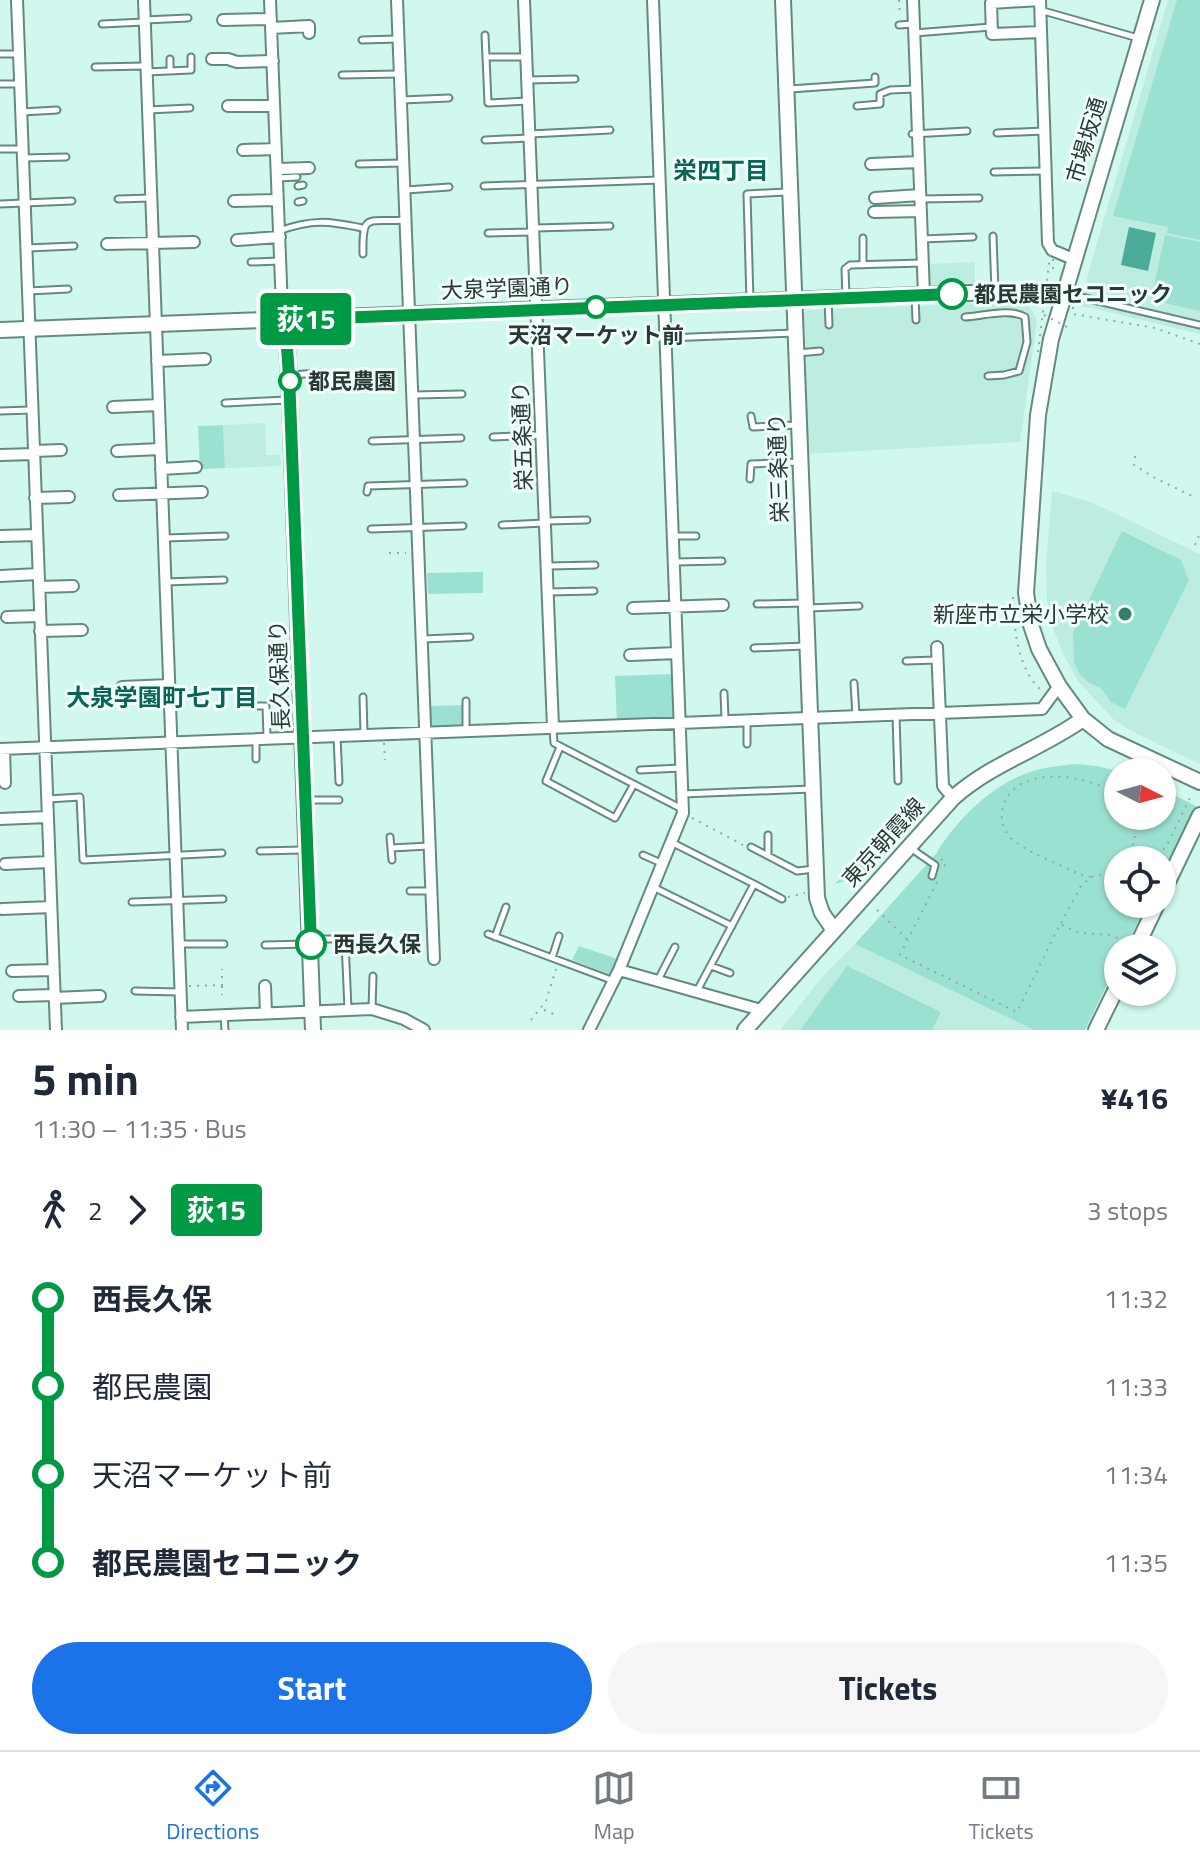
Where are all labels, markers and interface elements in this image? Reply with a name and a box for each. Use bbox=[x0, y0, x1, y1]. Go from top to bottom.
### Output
street label: 市場坂通 bbox=[1057, 93, 1115, 187]
district label: 栄四丁目 bbox=[673, 152, 769, 188]
street label: 大泉学園通り bbox=[440, 269, 574, 307]
place label: 都民農園セコニック bbox=[974, 277, 1172, 311]
marker: 都民農園セコニック bbox=[937, 279, 967, 309]
line badge: 荻15 bbox=[260, 293, 352, 345]
marker: 天沼マーケット前 bbox=[585, 296, 607, 318]
text: 荻15 bbox=[276, 297, 336, 340]
place label: 天沼マーケット前 bbox=[508, 318, 684, 352]
place label: 都民農園 bbox=[308, 364, 396, 398]
marker: 都民農園 bbox=[279, 370, 301, 392]
street label: 栄五条通り bbox=[503, 380, 541, 492]
street label: 栄三条通り bbox=[759, 412, 797, 524]
place label: 新座市立栄小学校 bbox=[933, 597, 1109, 631]
marker: 新座市立栄小学校 bbox=[1116, 605, 1134, 623]
street label: 長久保通り bbox=[260, 619, 298, 731]
district label: 大泉学園町七丁目 bbox=[66, 679, 258, 715]
north arrow bbox=[1104, 758, 1176, 830]
map controls bbox=[1104, 758, 1176, 1006]
street label: 東京朝霞線 bbox=[834, 790, 932, 894]
button: locate bbox=[1104, 846, 1176, 918]
place label: 西長久保 bbox=[333, 927, 421, 961]
marker: 西長久保 bbox=[296, 929, 326, 959]
button: layers bbox=[1104, 934, 1176, 1006]
text: 5 min bbox=[32, 1045, 139, 1112]
text: ¥416 bbox=[1101, 1075, 1168, 1121]
text: 11:30 – 11:35 · Bus bbox=[32, 1109, 247, 1148]
icon: walk bbox=[32, 1188, 76, 1232]
icon: forward bbox=[115, 1188, 159, 1232]
text: 荻15 bbox=[187, 1188, 246, 1231]
text: 2 bbox=[88, 1191, 103, 1230]
text: 3 stops bbox=[1087, 1191, 1168, 1230]
text: 西長久保 bbox=[92, 1276, 212, 1322]
text: 11:32 bbox=[1104, 1279, 1168, 1318]
text: 都民農園 bbox=[92, 1364, 212, 1410]
text: 11:33 bbox=[1104, 1367, 1168, 1406]
text: 天沼マーケット前 bbox=[92, 1452, 332, 1498]
text: 11:34 bbox=[1104, 1455, 1168, 1494]
text: 都民農園セコニック bbox=[92, 1540, 362, 1586]
text: 11:35 bbox=[1104, 1543, 1168, 1582]
button: Start bbox=[32, 1642, 592, 1734]
button: Tickets bbox=[608, 1642, 1168, 1734]
tab: Directions bbox=[166, 1766, 260, 1848]
tab: Map bbox=[592, 1766, 636, 1848]
tab: Tickets bbox=[969, 1766, 1034, 1848]

